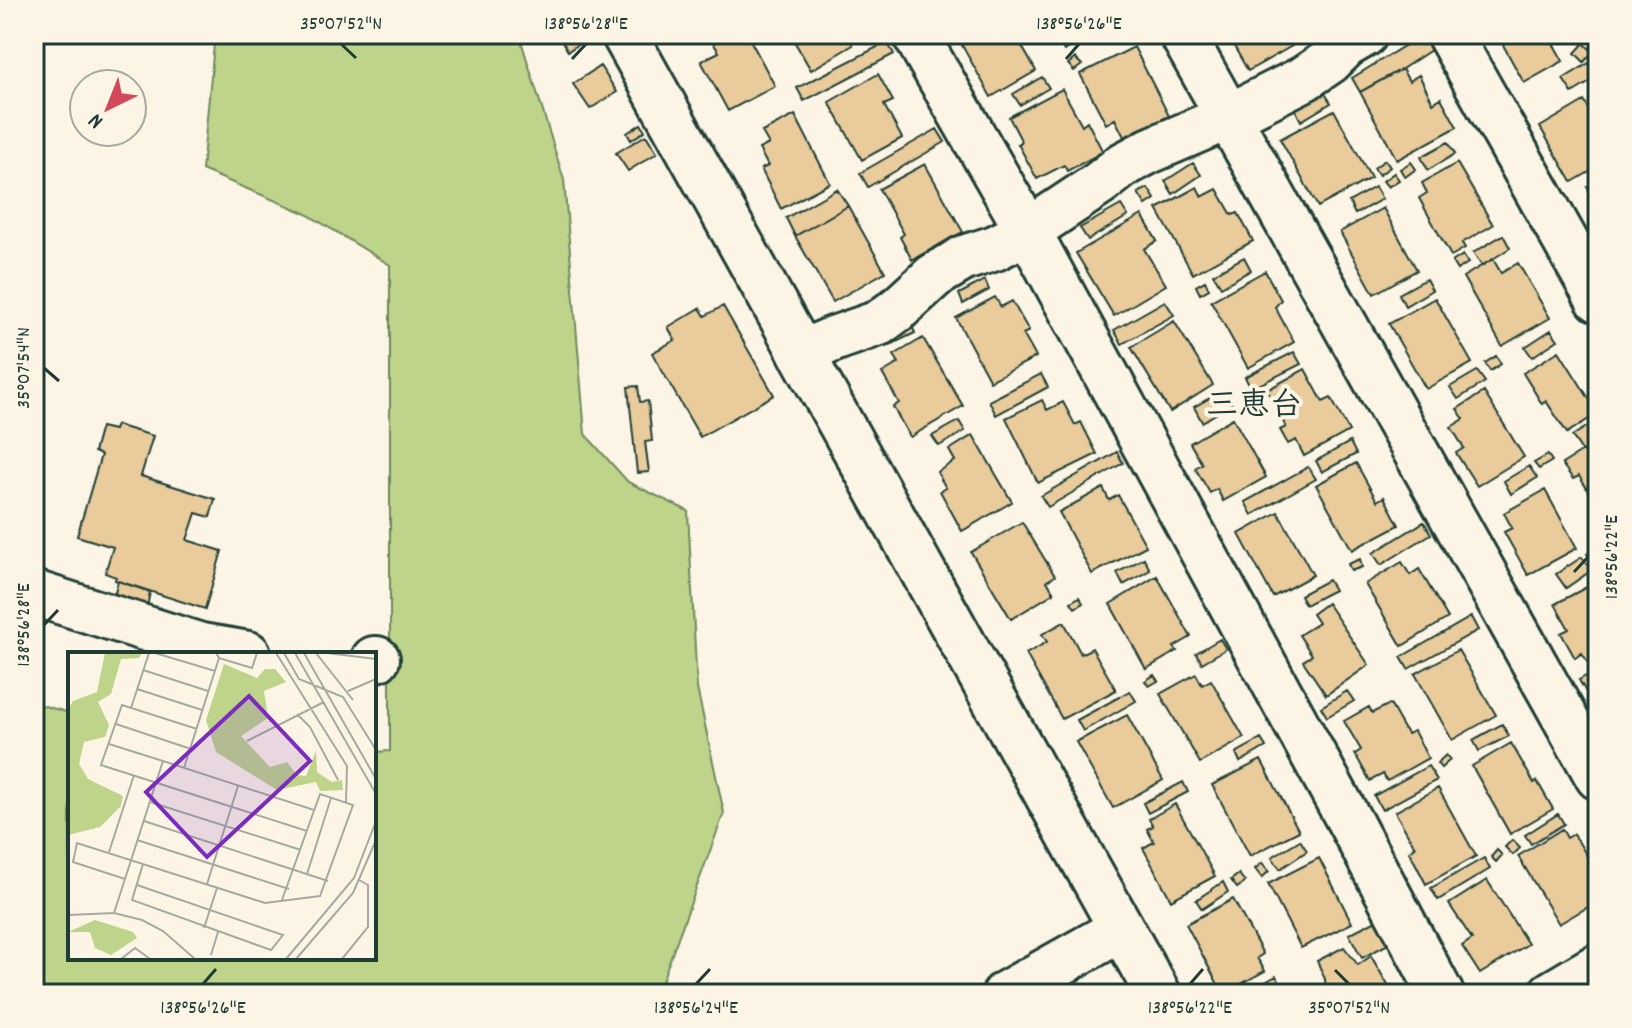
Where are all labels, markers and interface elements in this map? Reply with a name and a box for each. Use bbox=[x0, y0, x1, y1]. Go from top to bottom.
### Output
text: 35°07'52"N bbox=[300, 11, 382, 39]
text: 138°56'28"E bbox=[544, 11, 628, 39]
text: 138°56'26"E bbox=[1036, 11, 1122, 39]
north arrow bbox=[68, 68, 148, 148]
text: N bbox=[82, 105, 111, 135]
text: 35°07'54"N bbox=[11, 327, 39, 409]
district label: 三恵台 bbox=[1206, 385, 1302, 431]
text: 138°56'22"E bbox=[1599, 515, 1627, 599]
text: 138°56'28"E bbox=[11, 583, 39, 667]
inset map bbox=[68, 652, 376, 960]
text: 138°56'26"E bbox=[160, 995, 246, 1023]
text: 138°56'24"E bbox=[654, 995, 738, 1023]
text: 138°56'22"E bbox=[1148, 995, 1232, 1023]
text: 35°07'52"N bbox=[1308, 995, 1390, 1023]

